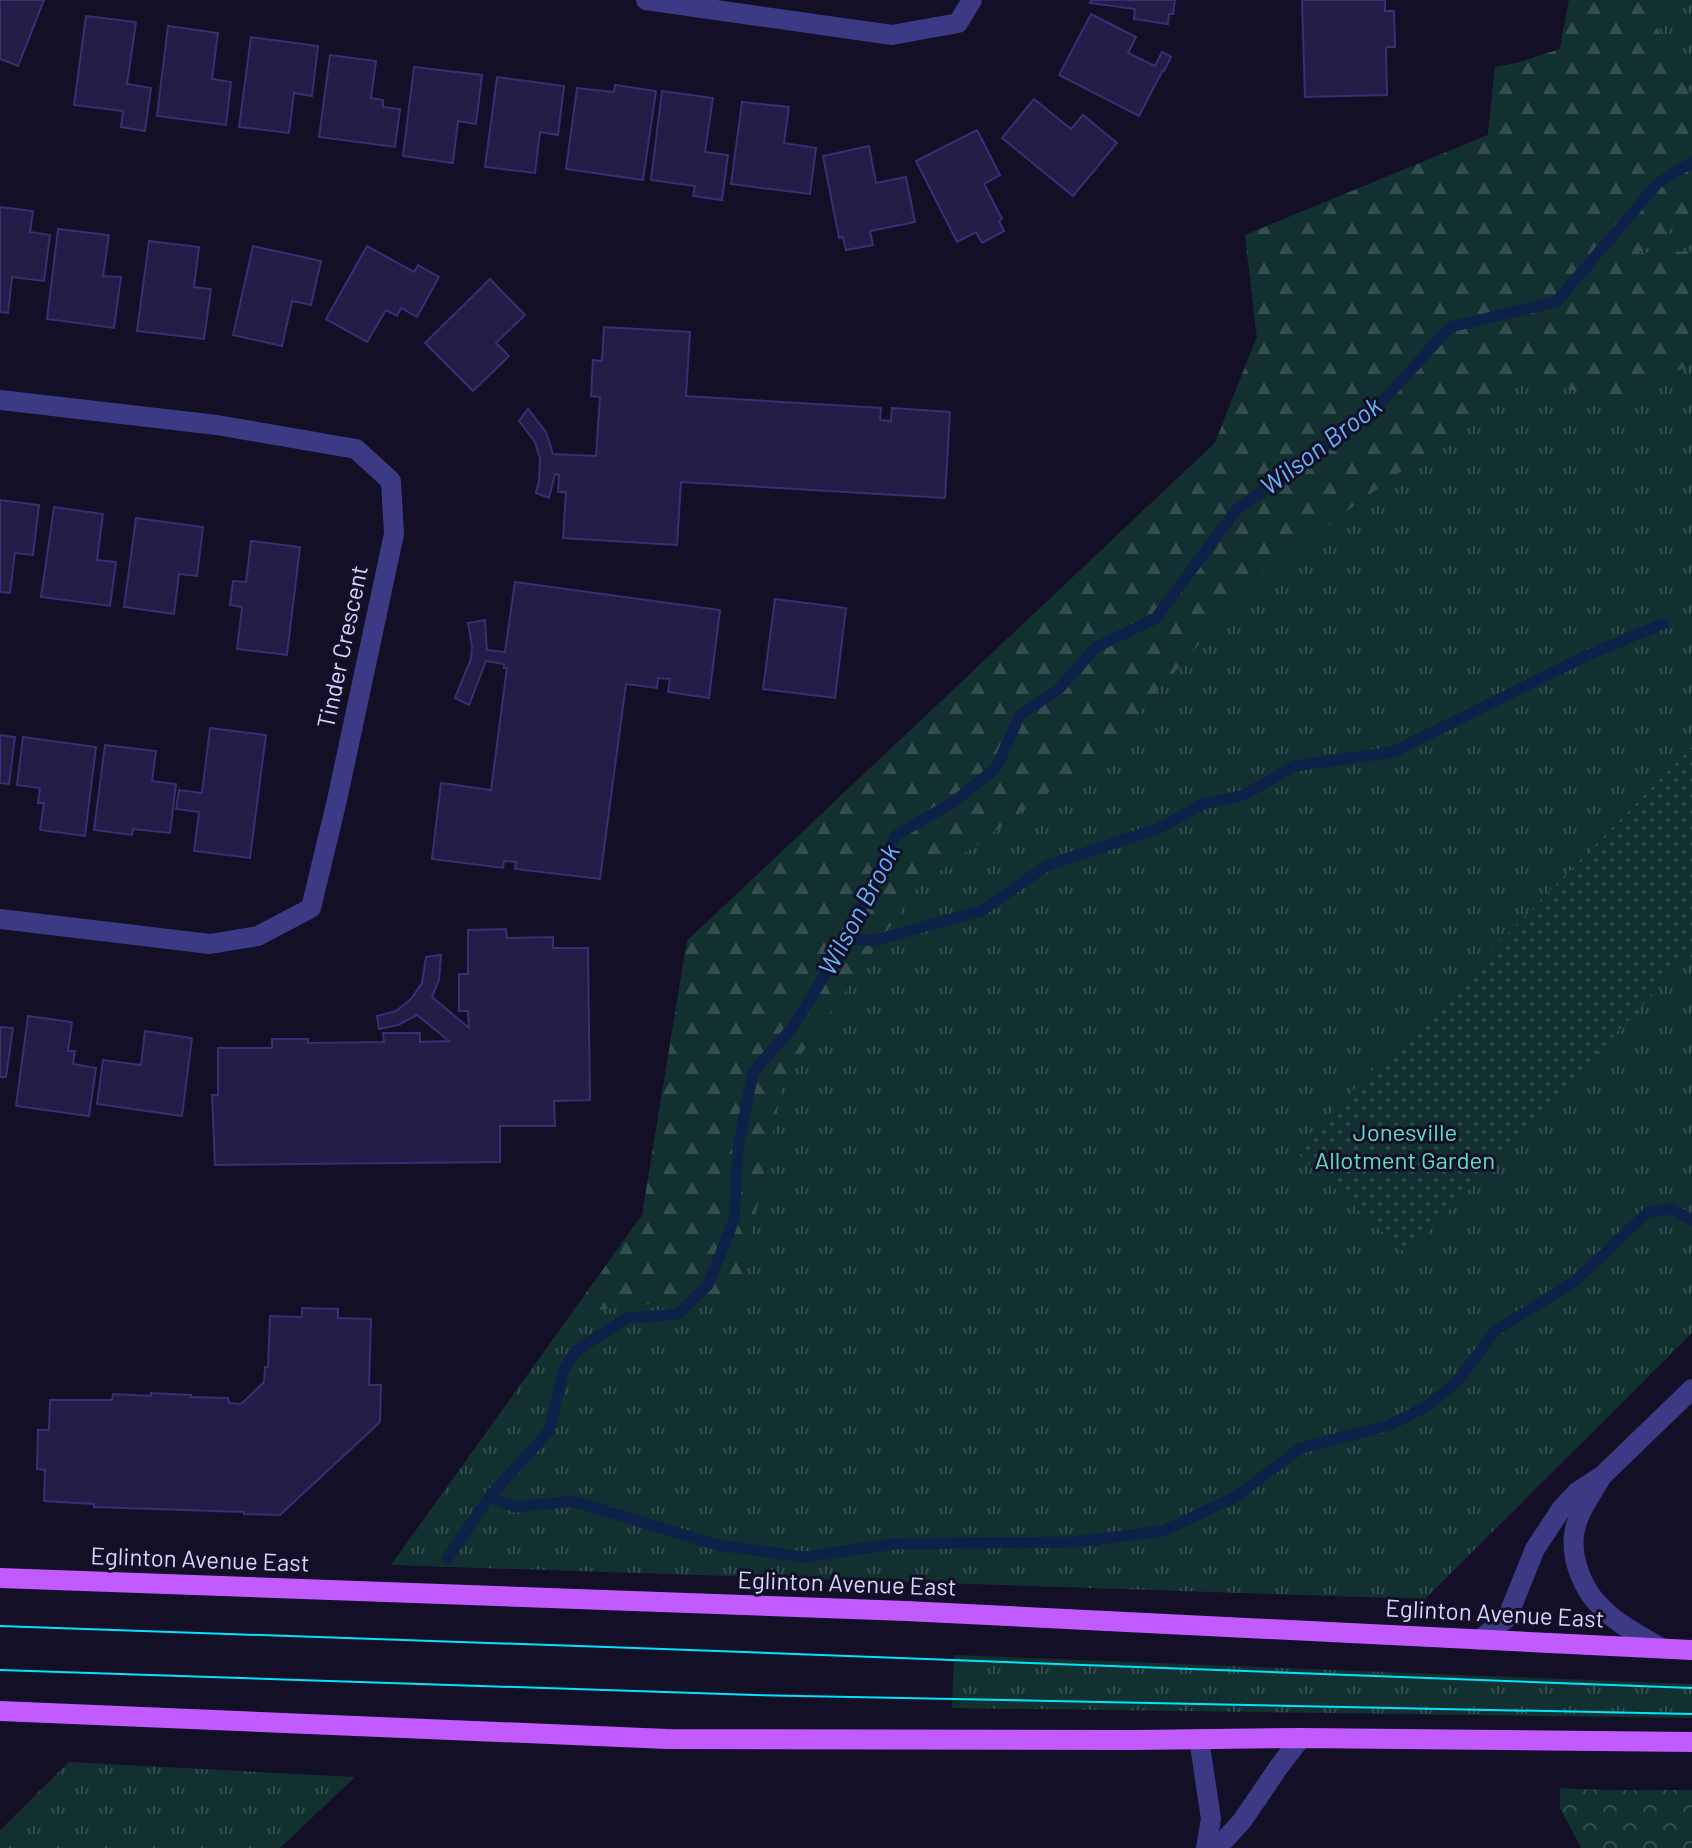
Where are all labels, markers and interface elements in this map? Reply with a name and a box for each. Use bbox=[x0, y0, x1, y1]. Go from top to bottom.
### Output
water label: Wilson Brook bbox=[1253, 389, 1387, 500]
street label: Tinder Crescent bbox=[310, 563, 373, 731]
water label: Wilson Brook bbox=[810, 838, 905, 980]
park label: Jonesville Allotment Garden bbox=[1315, 1117, 1495, 1174]
street label: Eglinton Avenue East bbox=[90, 1540, 310, 1577]
street label: Eglinton Avenue East bbox=[737, 1564, 957, 1601]
street label: Eglinton Avenue East bbox=[1385, 1592, 1605, 1633]

